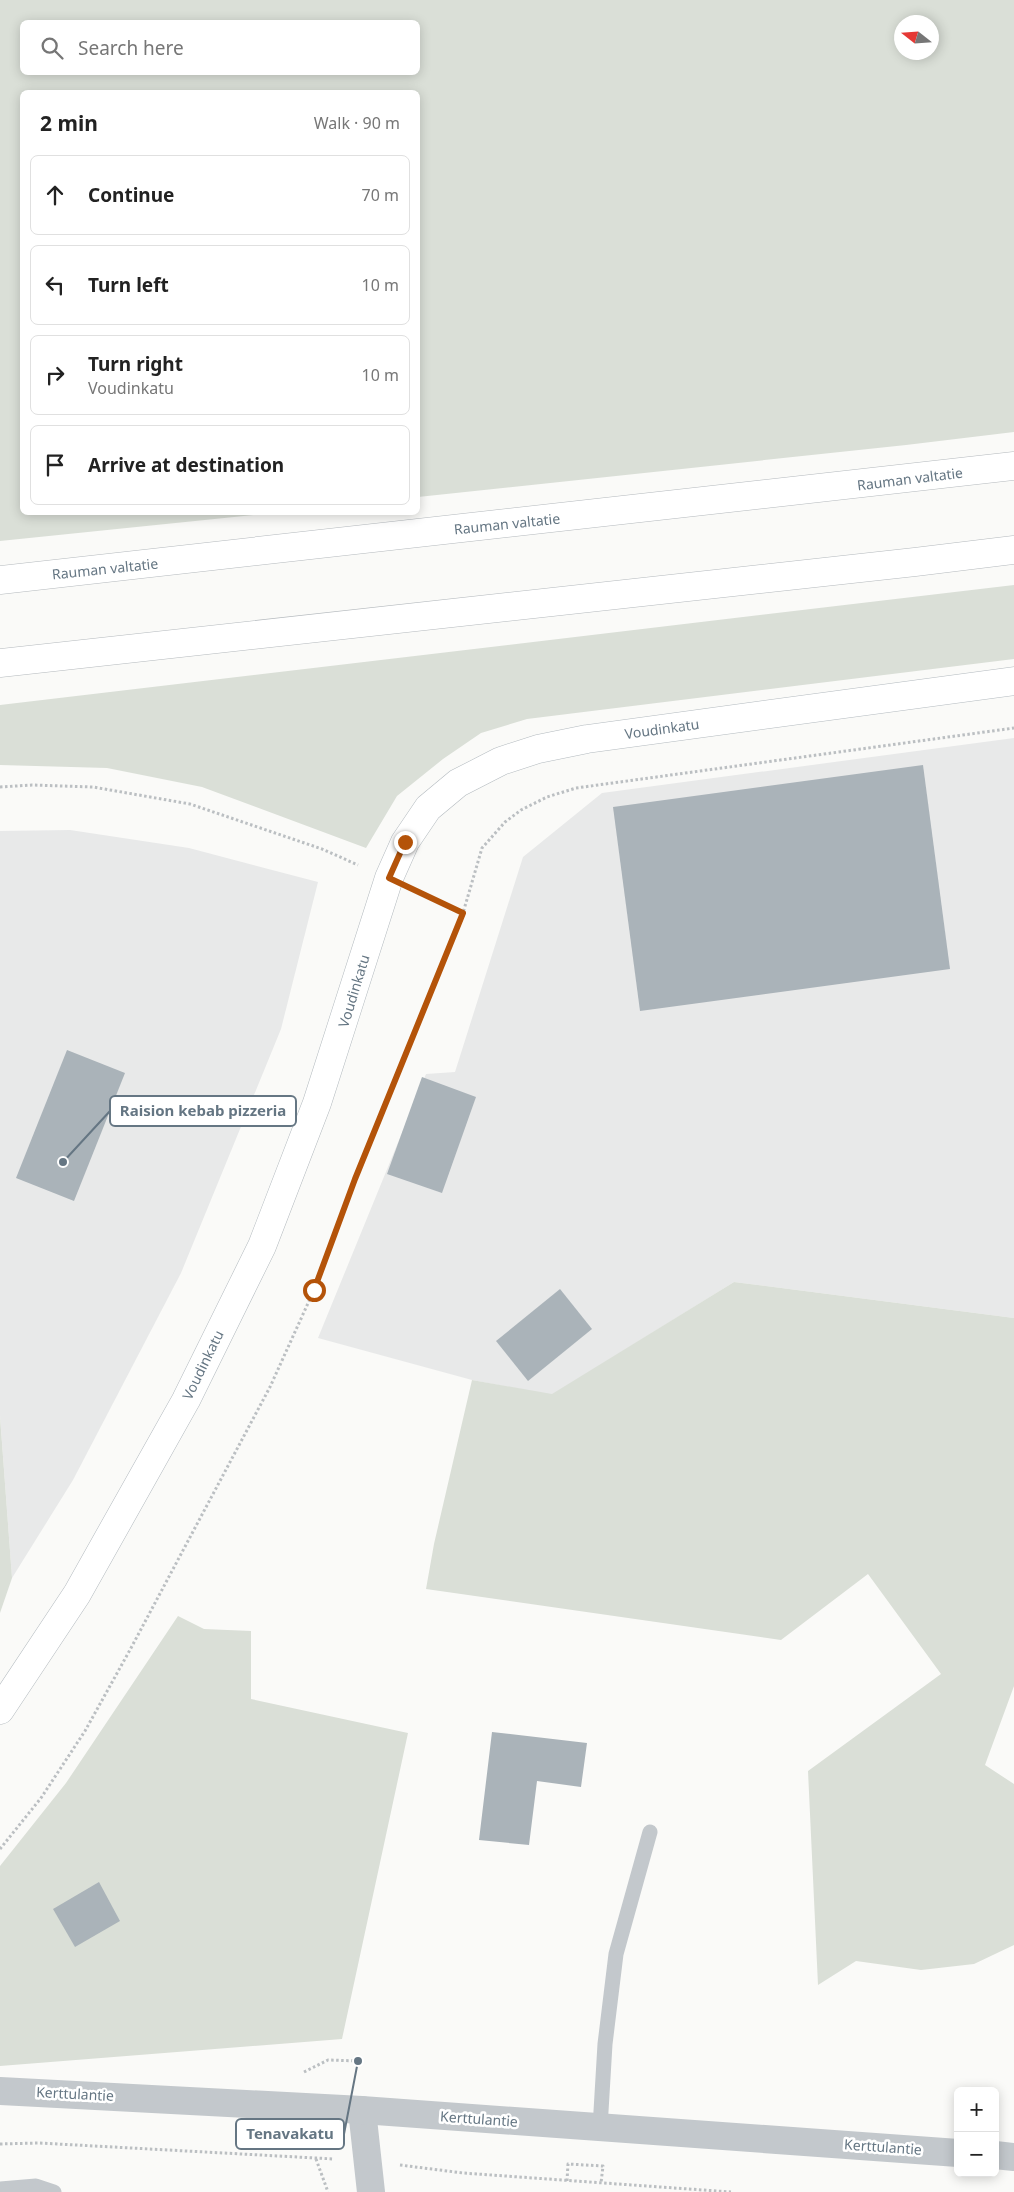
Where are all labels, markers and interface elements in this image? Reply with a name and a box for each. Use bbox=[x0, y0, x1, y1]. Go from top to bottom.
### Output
north arrow bbox=[894, 15, 939, 60]
search box bbox=[20, 20, 420, 75]
icon: search bbox=[38, 34, 66, 62]
text: Search here bbox=[78, 35, 184, 61]
text: 2 min bbox=[40, 109, 98, 137]
text: Walk · 90 m bbox=[314, 112, 400, 134]
icon: ahead bbox=[41, 181, 69, 209]
text: Continue bbox=[88, 182, 174, 208]
text: 70 m bbox=[362, 184, 399, 206]
icon: left bbox=[41, 271, 69, 299]
text: Turn left bbox=[88, 272, 169, 298]
text: 10 m bbox=[362, 274, 399, 296]
text: Turn right bbox=[88, 351, 183, 377]
icon: right bbox=[41, 361, 69, 389]
text: 10 m bbox=[362, 364, 399, 386]
text: Voudinkatu bbox=[88, 377, 174, 399]
icon: arrive bbox=[41, 451, 69, 479]
text: Arrive at destination bbox=[88, 452, 284, 478]
street label: Rauman valtatie bbox=[856, 463, 964, 494]
street label: Rauman valtatie bbox=[453, 508, 561, 539]
street label: Rauman valtatie bbox=[51, 553, 159, 584]
street label: Voudinkatu bbox=[623, 714, 700, 743]
route end bbox=[394, 831, 417, 854]
street label: Voudinkatu bbox=[333, 952, 374, 1030]
callout: Raision kebab pizzeria bbox=[110, 1096, 296, 1126]
text: Raision kebab pizzeria bbox=[120, 1100, 286, 1120]
route start bbox=[303, 1279, 326, 1302]
street label: Voudinkatu bbox=[178, 1327, 228, 1403]
street label: Kerttulantie bbox=[36, 2082, 114, 2105]
map controls bbox=[954, 2087, 999, 2177]
button: + bbox=[954, 2087, 999, 2132]
street label: Kerttulantie bbox=[440, 2106, 519, 2131]
callout: Tenavakatu bbox=[236, 2119, 344, 2149]
text: Tenavakatu bbox=[246, 2123, 334, 2143]
button: − bbox=[954, 2132, 999, 2177]
street label: Kerttulantie bbox=[844, 2134, 923, 2159]

